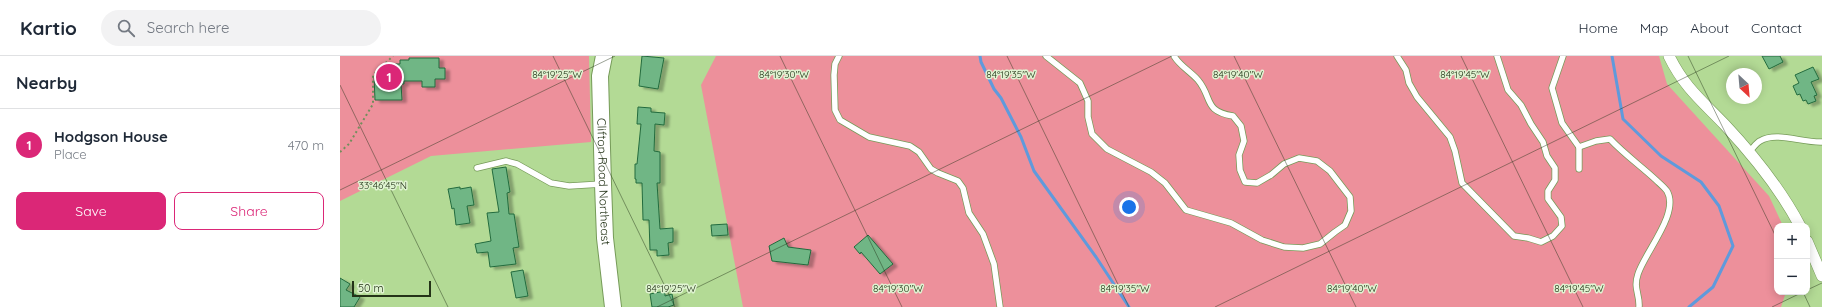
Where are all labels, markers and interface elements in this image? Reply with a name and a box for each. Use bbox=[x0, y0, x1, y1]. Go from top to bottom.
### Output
search box bbox=[101, 10, 381, 46]
text: Kartio bbox=[20, 16, 77, 40]
icon: search bbox=[115, 17, 137, 39]
text: Search here bbox=[147, 18, 230, 37]
text: Home bbox=[1579, 19, 1618, 37]
text: Map bbox=[1640, 19, 1668, 37]
text: About bbox=[1690, 19, 1729, 37]
text: Contact bbox=[1751, 19, 1802, 37]
pin: 1 bbox=[376, 62, 402, 92]
text: 84°19'25"W bbox=[532, 68, 582, 81]
text: 84°19'30"W bbox=[759, 68, 809, 81]
text: 84°19'35"W bbox=[986, 68, 1036, 81]
text: 84°19'40"W bbox=[1213, 68, 1263, 81]
text: 84°19'45"W bbox=[1440, 68, 1490, 81]
north arrow bbox=[1726, 68, 1762, 104]
text: Nearby bbox=[16, 72, 77, 93]
street label: Clifton Road Northeast bbox=[594, 118, 614, 246]
text: Hodgson House bbox=[54, 127, 168, 146]
text: 1 bbox=[26, 137, 32, 153]
text: 470 m bbox=[288, 137, 324, 153]
text: Place bbox=[54, 146, 87, 162]
text: 33°46'45"N bbox=[359, 179, 407, 192]
button: Save bbox=[16, 192, 166, 230]
button: Share bbox=[174, 192, 324, 230]
your location bbox=[1119, 197, 1139, 217]
map controls bbox=[1774, 223, 1810, 295]
button: + bbox=[1774, 223, 1810, 259]
button: − bbox=[1774, 259, 1810, 295]
scale bar bbox=[352, 279, 431, 298]
text: 50 m bbox=[358, 281, 384, 295]
text: 84°19'25"W bbox=[646, 282, 696, 295]
text: 84°19'30"W bbox=[873, 282, 923, 295]
text: 84°19'35"W bbox=[1100, 282, 1150, 295]
text: 84°19'40"W bbox=[1327, 282, 1377, 295]
text: 84°19'45"W bbox=[1554, 282, 1604, 295]

